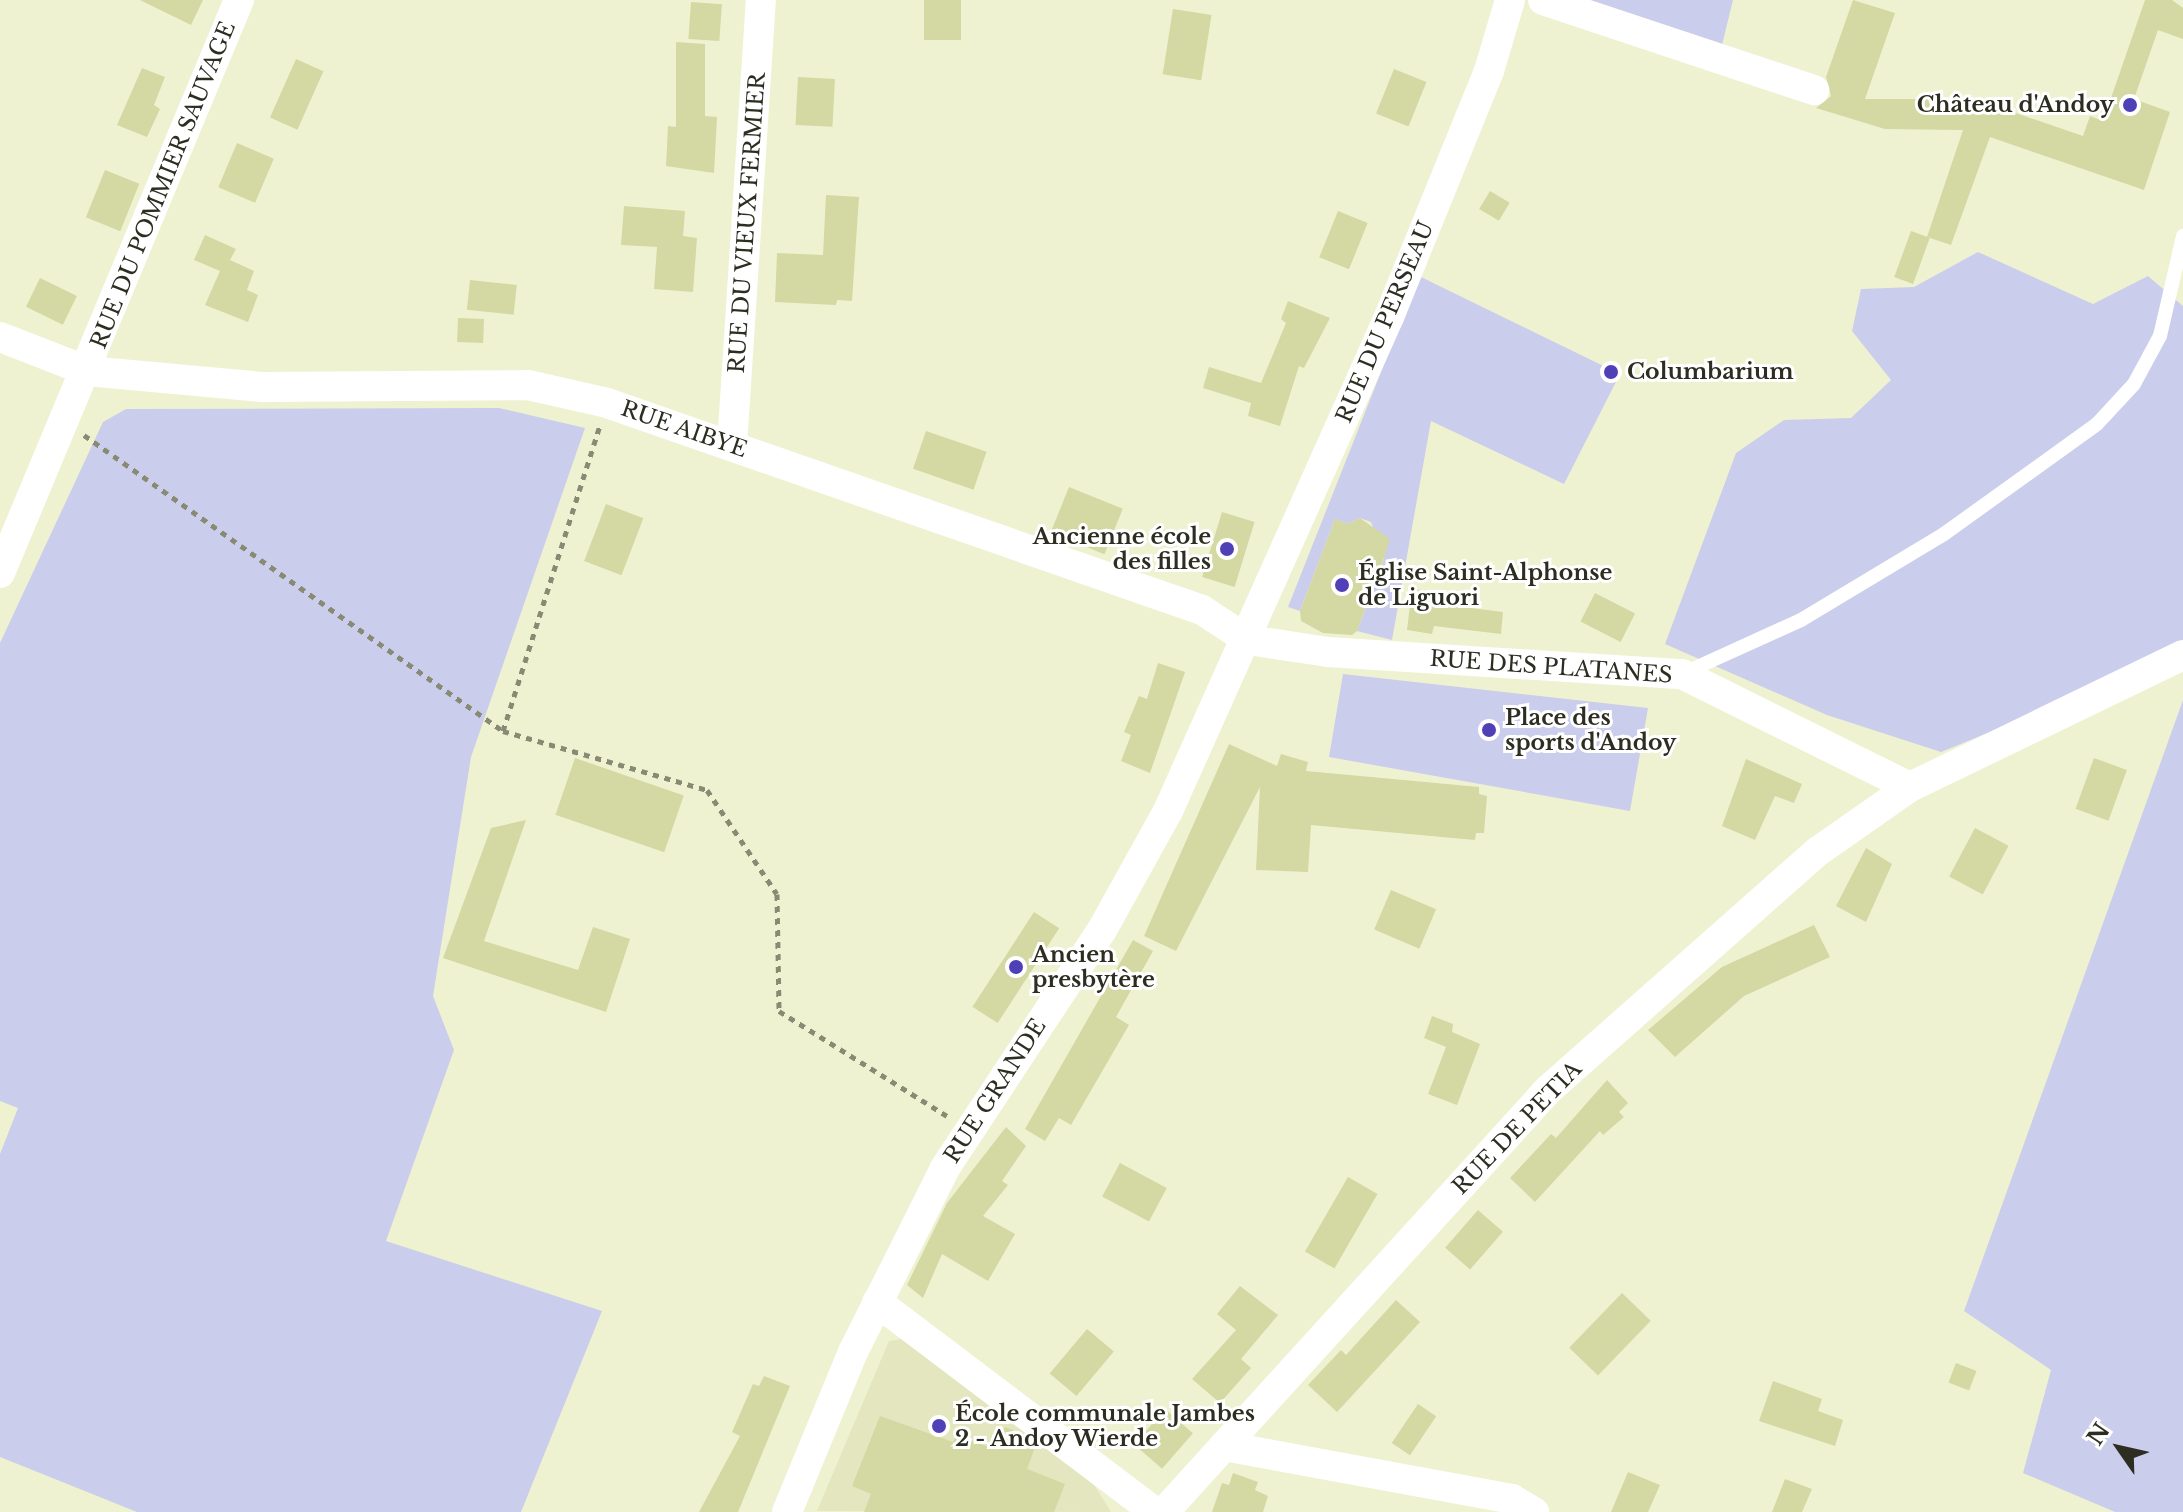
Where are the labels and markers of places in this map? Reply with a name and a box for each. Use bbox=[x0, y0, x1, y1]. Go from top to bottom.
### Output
place label: Château d'Andoy bbox=[1917, 92, 2114, 118]
marker: Château d'Andoy bbox=[2121, 96, 2139, 114]
place label: Columbarium bbox=[1627, 359, 1794, 385]
marker: Columbarium bbox=[1602, 363, 1620, 381]
place label: Ancienne école des filles bbox=[1033, 523, 1211, 574]
marker: Ancienne école des filles bbox=[1218, 540, 1236, 558]
place label: Église Saint-Alphonse de Liguori bbox=[1358, 559, 1612, 610]
marker: Église Saint-Alphonse de Liguori bbox=[1333, 576, 1351, 594]
place label: Place des sports d'Andoy bbox=[1505, 704, 1676, 756]
marker: Place des sports d'Andoy bbox=[1480, 721, 1498, 739]
place label: Ancien presbytère bbox=[1032, 941, 1155, 992]
marker: Ancien presbytère bbox=[1007, 958, 1025, 976]
place label: École communale Jambes 2 - Andoy Wierde bbox=[955, 1400, 1255, 1452]
marker: École communale Jambes 2 - Andoy Wierde bbox=[930, 1417, 948, 1435]

